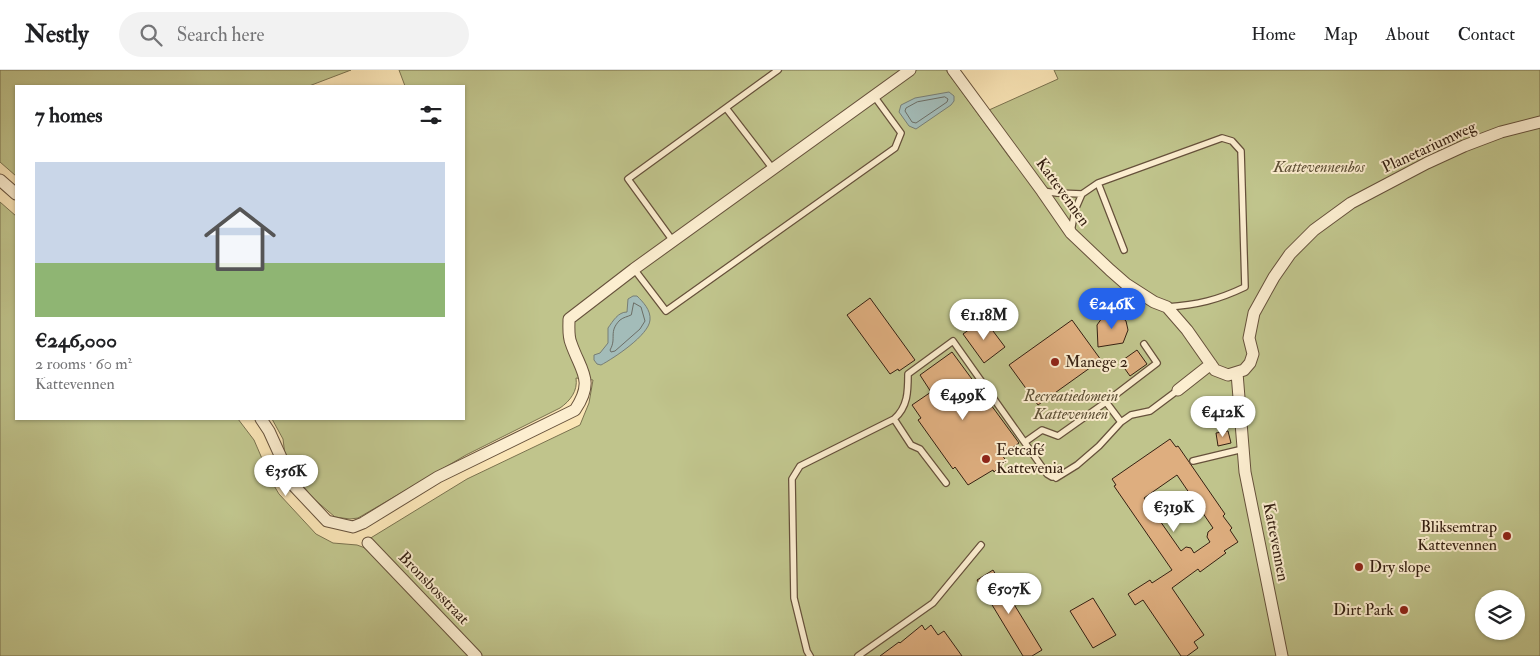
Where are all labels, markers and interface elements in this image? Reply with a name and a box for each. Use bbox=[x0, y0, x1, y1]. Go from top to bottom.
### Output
search box bbox=[119, 12, 469, 57]
text: Nestly bbox=[25, 19, 89, 50]
icon: search bbox=[137, 21, 165, 49]
text: Search here bbox=[177, 23, 264, 47]
text: Home bbox=[1251, 23, 1296, 46]
text: Map bbox=[1324, 23, 1358, 46]
text: About bbox=[1386, 23, 1430, 46]
text: Contact bbox=[1458, 23, 1515, 46]
icon: filters bbox=[417, 101, 445, 129]
text: 7 homes bbox=[35, 102, 102, 129]
street label: Planetariumweg bbox=[1379, 116, 1480, 178]
street label: Kattevennen bbox=[1031, 154, 1095, 230]
park label: Kattevennenbos bbox=[1272, 157, 1365, 177]
icon: home bbox=[195, 194, 285, 284]
pin: €246K bbox=[1077, 288, 1147, 330]
text: €246K bbox=[1089, 294, 1135, 314]
pin: €1.18M bbox=[943, 298, 1025, 341]
text: €1.18M bbox=[961, 305, 1007, 325]
text: €246,000 bbox=[35, 327, 117, 354]
place label: Manege 2 bbox=[1065, 352, 1128, 372]
text: 2 rooms · 60 m² bbox=[35, 354, 132, 374]
marker: Manege 2 bbox=[1049, 356, 1061, 368]
text: Kattevennen bbox=[35, 374, 115, 394]
pin: €499K bbox=[928, 378, 998, 421]
text: €499K bbox=[940, 385, 986, 405]
park label: Recreatiedomein Kattevennen bbox=[1023, 386, 1118, 424]
pin: €412K bbox=[1188, 396, 1258, 438]
text: €412K bbox=[1202, 402, 1245, 422]
place label: Eetcafé Kattevenia bbox=[996, 440, 1064, 478]
marker: Eetcafé Kattevenia bbox=[980, 453, 992, 465]
pin: €356K bbox=[251, 454, 321, 497]
text: €356K bbox=[265, 461, 307, 481]
pin: €319K bbox=[1139, 490, 1209, 533]
text: €319K bbox=[1154, 497, 1194, 517]
street label: Kattevennen bbox=[1259, 501, 1293, 583]
place label: Bliksemtrap Kattevennen bbox=[1417, 517, 1497, 555]
marker: Bliksemtrap Kattevennen bbox=[1501, 530, 1513, 542]
street label: Bronsbosstraat bbox=[394, 547, 474, 629]
place label: Dry slope bbox=[1369, 557, 1431, 578]
marker: Dry slope bbox=[1353, 561, 1365, 573]
pin: €507K bbox=[974, 572, 1044, 615]
text: €507K bbox=[988, 579, 1030, 599]
map controls bbox=[1475, 590, 1525, 640]
button: layers bbox=[1475, 590, 1525, 640]
place label: Dirt Park bbox=[1333, 600, 1394, 620]
marker: Dirt Park bbox=[1398, 604, 1410, 616]

